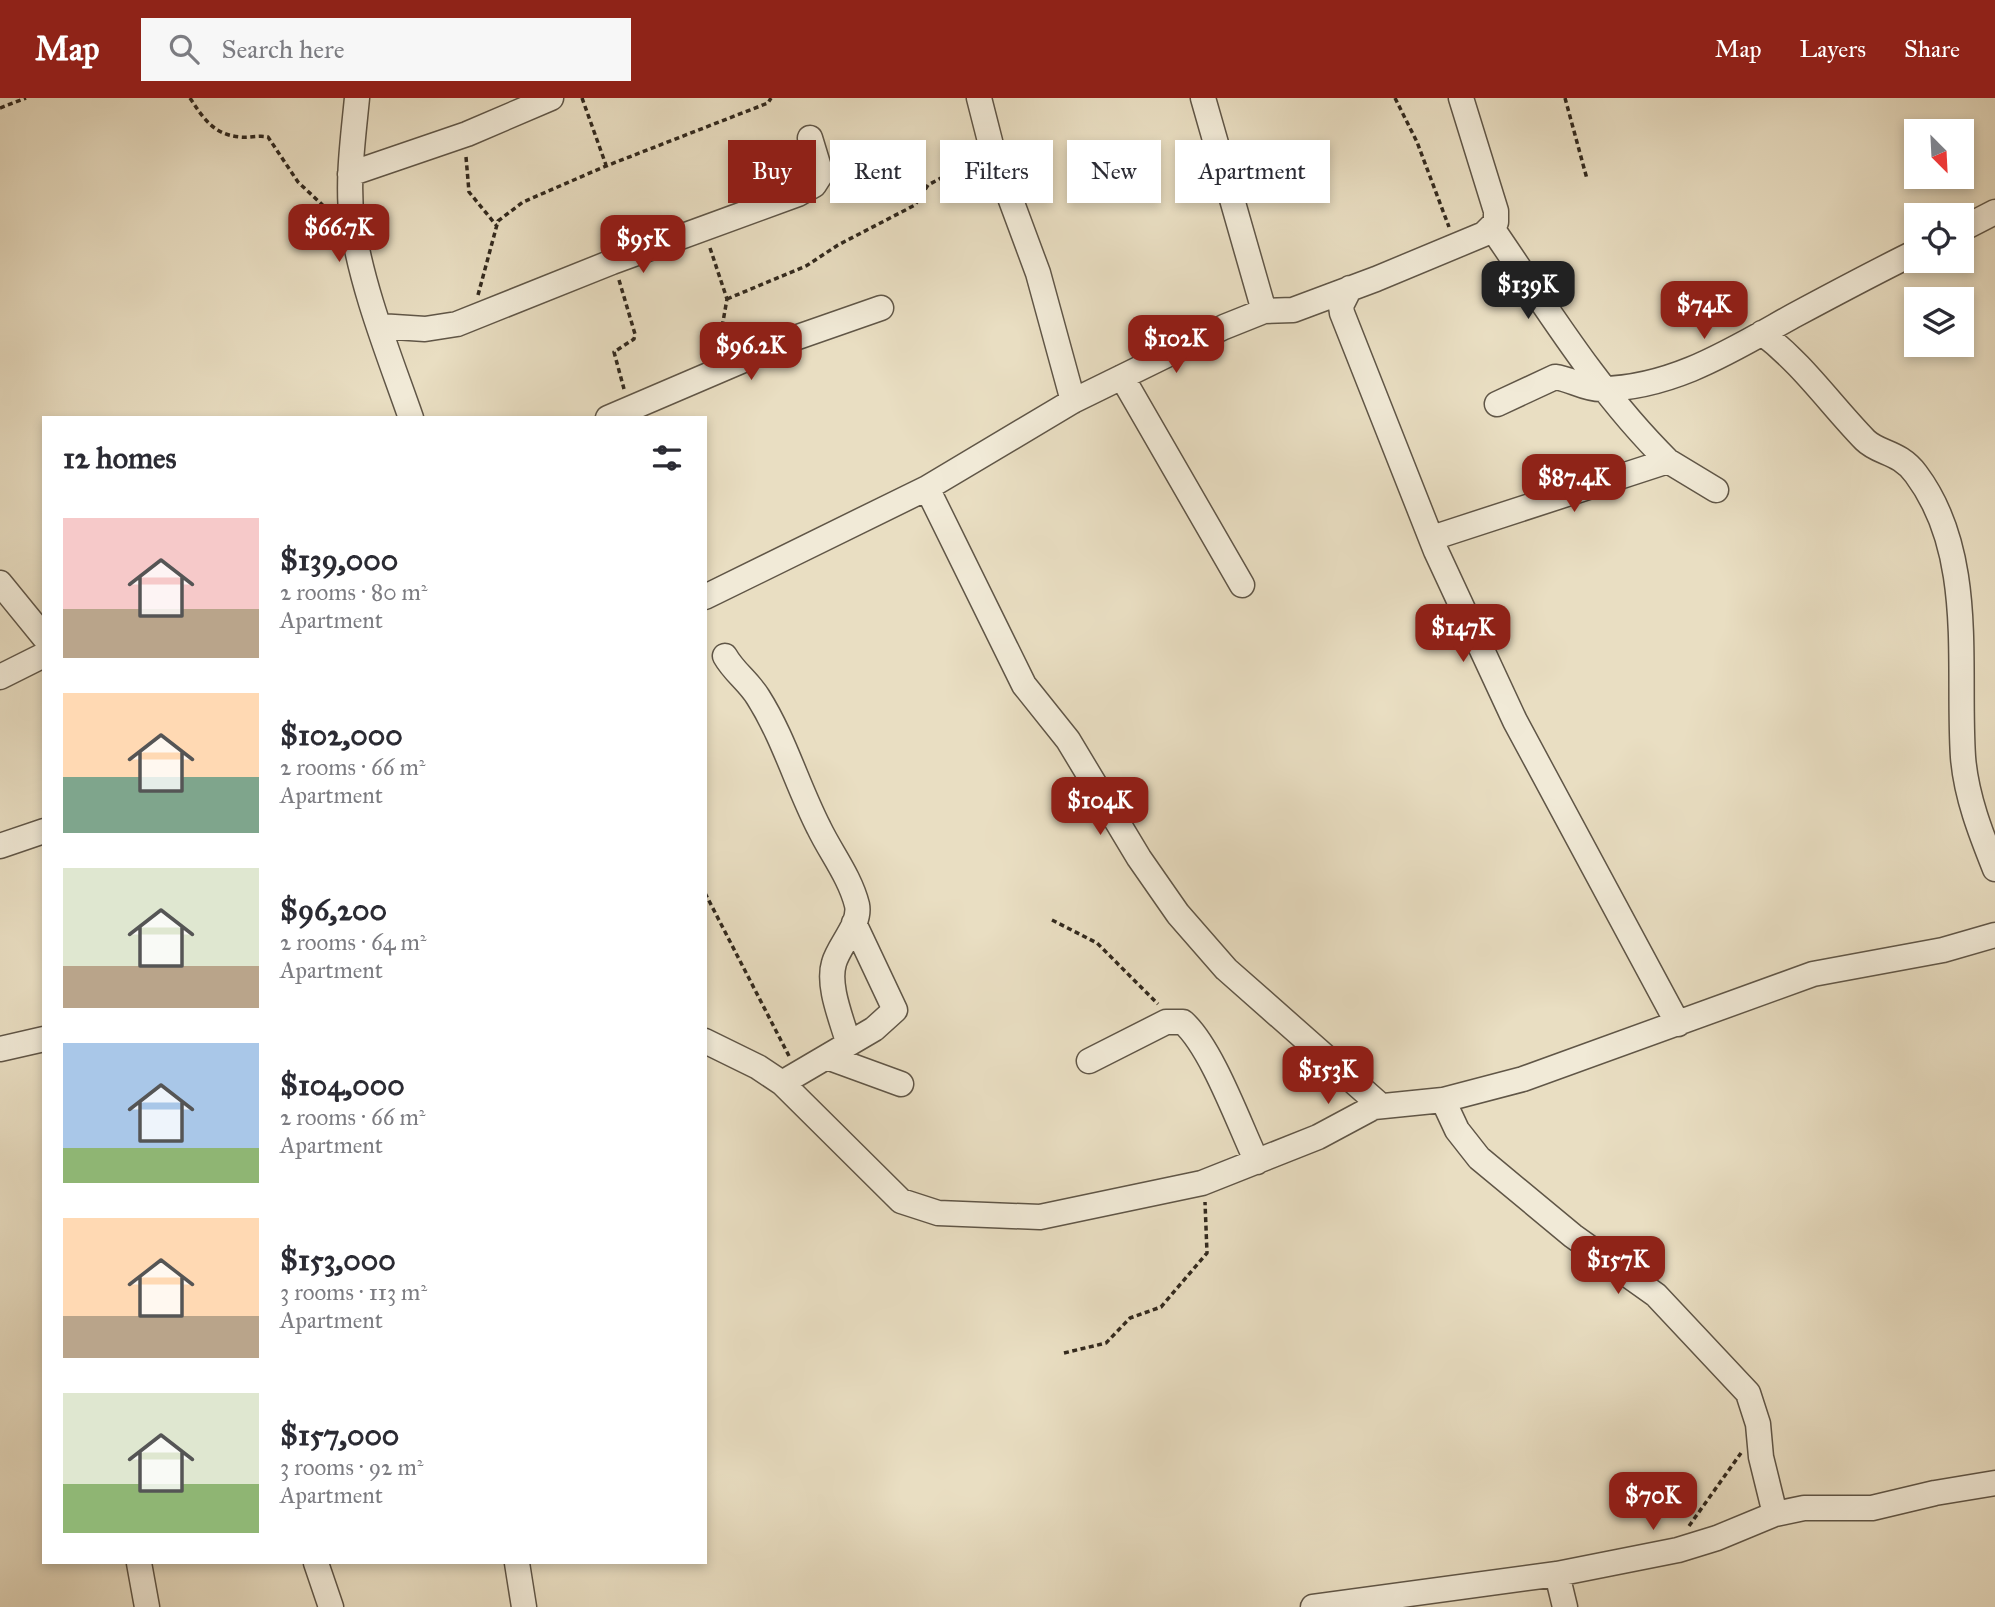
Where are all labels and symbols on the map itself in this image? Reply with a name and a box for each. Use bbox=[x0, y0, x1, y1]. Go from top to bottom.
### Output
north arrow bbox=[1904, 119, 1974, 189]
pin: $66.7K bbox=[282, 204, 396, 264]
pin: $95K bbox=[602, 216, 684, 275]
pin: $139K bbox=[1479, 262, 1577, 321]
pin: $74K bbox=[1663, 282, 1745, 341]
pin: $102K bbox=[1127, 316, 1225, 375]
pin: $96.2K bbox=[694, 322, 808, 382]
pin: $87.4K bbox=[1517, 454, 1631, 514]
pin: $147K bbox=[1414, 604, 1512, 664]
pin: $104K bbox=[1051, 778, 1149, 837]
pin: $153K bbox=[1279, 1046, 1377, 1106]
pin: $157K bbox=[1569, 1236, 1667, 1296]
pin: $70K bbox=[1612, 1472, 1694, 1532]

